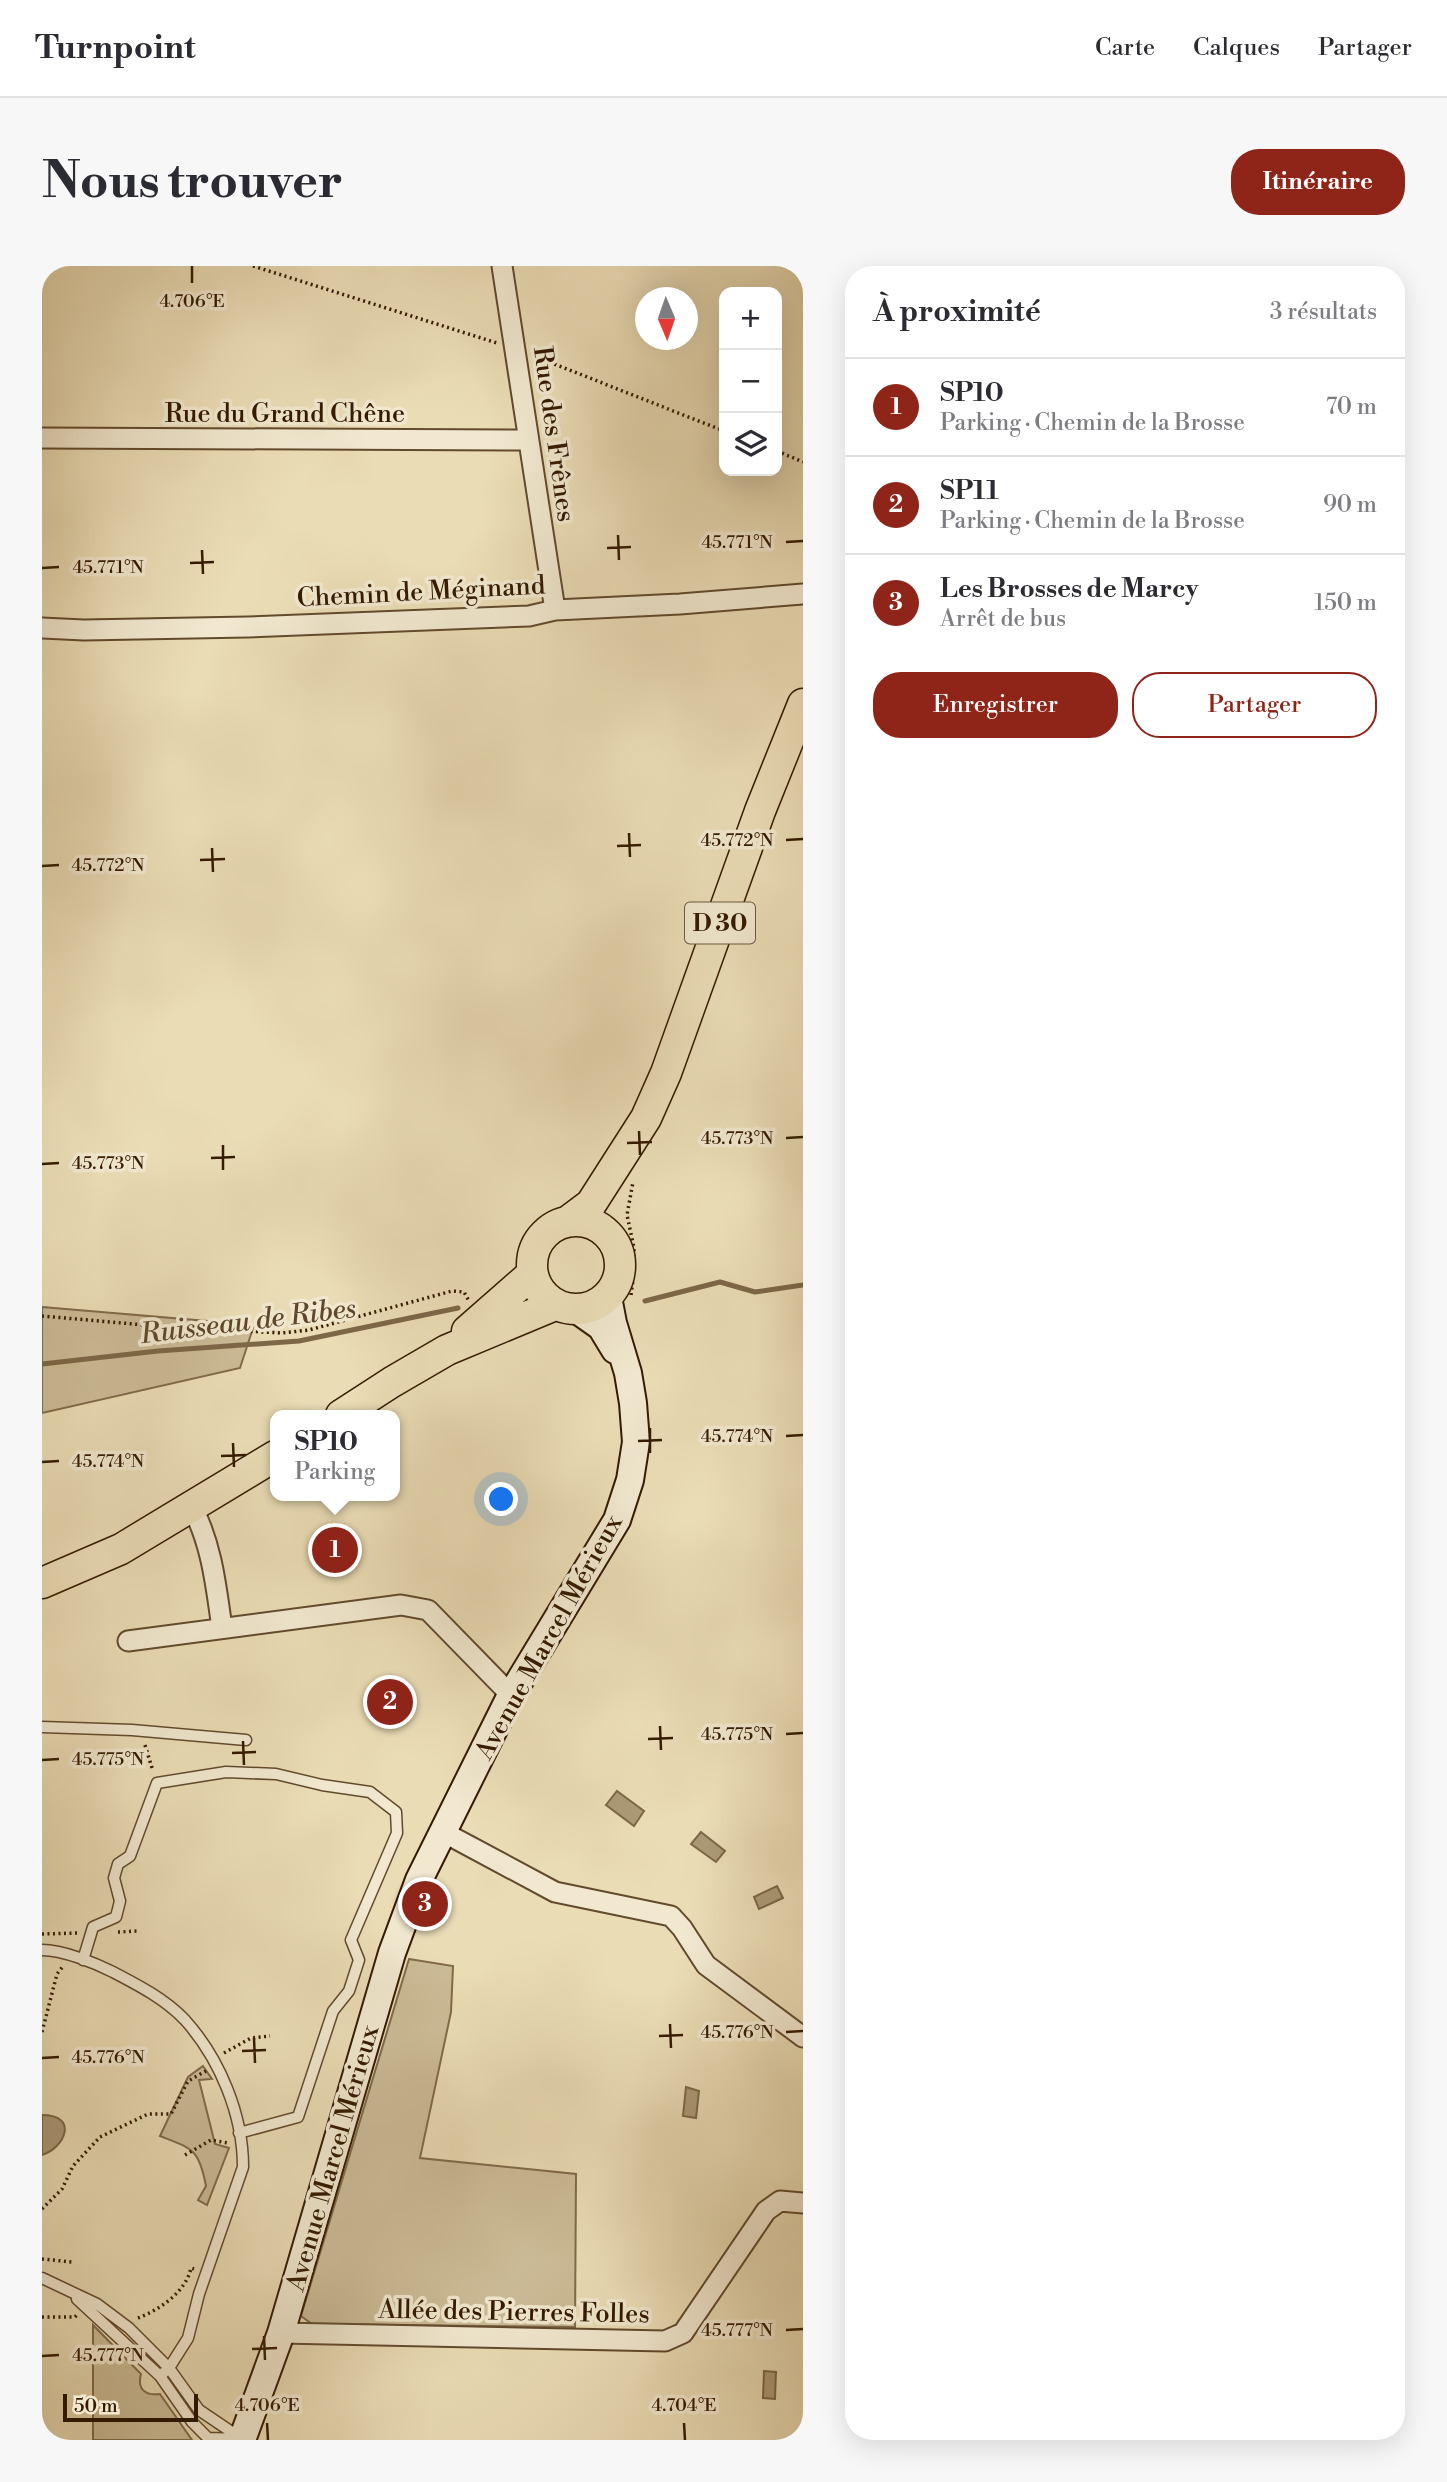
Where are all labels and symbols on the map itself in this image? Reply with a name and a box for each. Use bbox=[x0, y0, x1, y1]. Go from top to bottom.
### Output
north arrow bbox=[635, 287, 698, 350]
text: 4.706°E bbox=[159, 290, 225, 313]
street label: Rue des Frênes bbox=[526, 344, 582, 524]
street label: Rue du Grand Chêne bbox=[165, 398, 405, 430]
text: 45.771°N bbox=[701, 531, 773, 554]
text: 45.771°N bbox=[72, 556, 144, 579]
street label: Chemin de Méginand bbox=[296, 569, 546, 614]
text: 45.772°N bbox=[701, 829, 774, 852]
text: 45.772°N bbox=[72, 854, 145, 877]
road number: D 30 bbox=[685, 902, 755, 944]
text: 45.773°N bbox=[701, 1127, 774, 1150]
text: 45.773°N bbox=[72, 1152, 145, 1175]
water label: Ruisseau de Ribes bbox=[137, 1291, 358, 1352]
text: 45.774°N bbox=[701, 1425, 774, 1448]
text: 45.774°N bbox=[72, 1450, 145, 1473]
your location bbox=[484, 1482, 518, 1516]
street label: Avenue Marcel Mérieux bbox=[468, 1509, 630, 1766]
pin: 1 bbox=[312, 1524, 358, 1576]
pin: 2 bbox=[367, 1676, 413, 1728]
text: 45.775°N bbox=[701, 1723, 774, 1746]
text: 45.775°N bbox=[72, 1748, 145, 1771]
pin: 3 bbox=[402, 1878, 448, 1930]
street label: Avenue Marcel Mérieux bbox=[279, 2021, 386, 2296]
text: 45.776°N bbox=[700, 2021, 774, 2044]
text: 45.776°N bbox=[71, 2046, 145, 2069]
street label: Allée des Pierres Folles bbox=[377, 2294, 650, 2330]
text: 45.777°N bbox=[701, 2319, 774, 2342]
text: 45.777°N bbox=[72, 2344, 145, 2367]
scale bar bbox=[63, 2391, 198, 2423]
text: 4.706°E bbox=[234, 2394, 300, 2417]
text: 4.704°E bbox=[651, 2394, 717, 2417]

